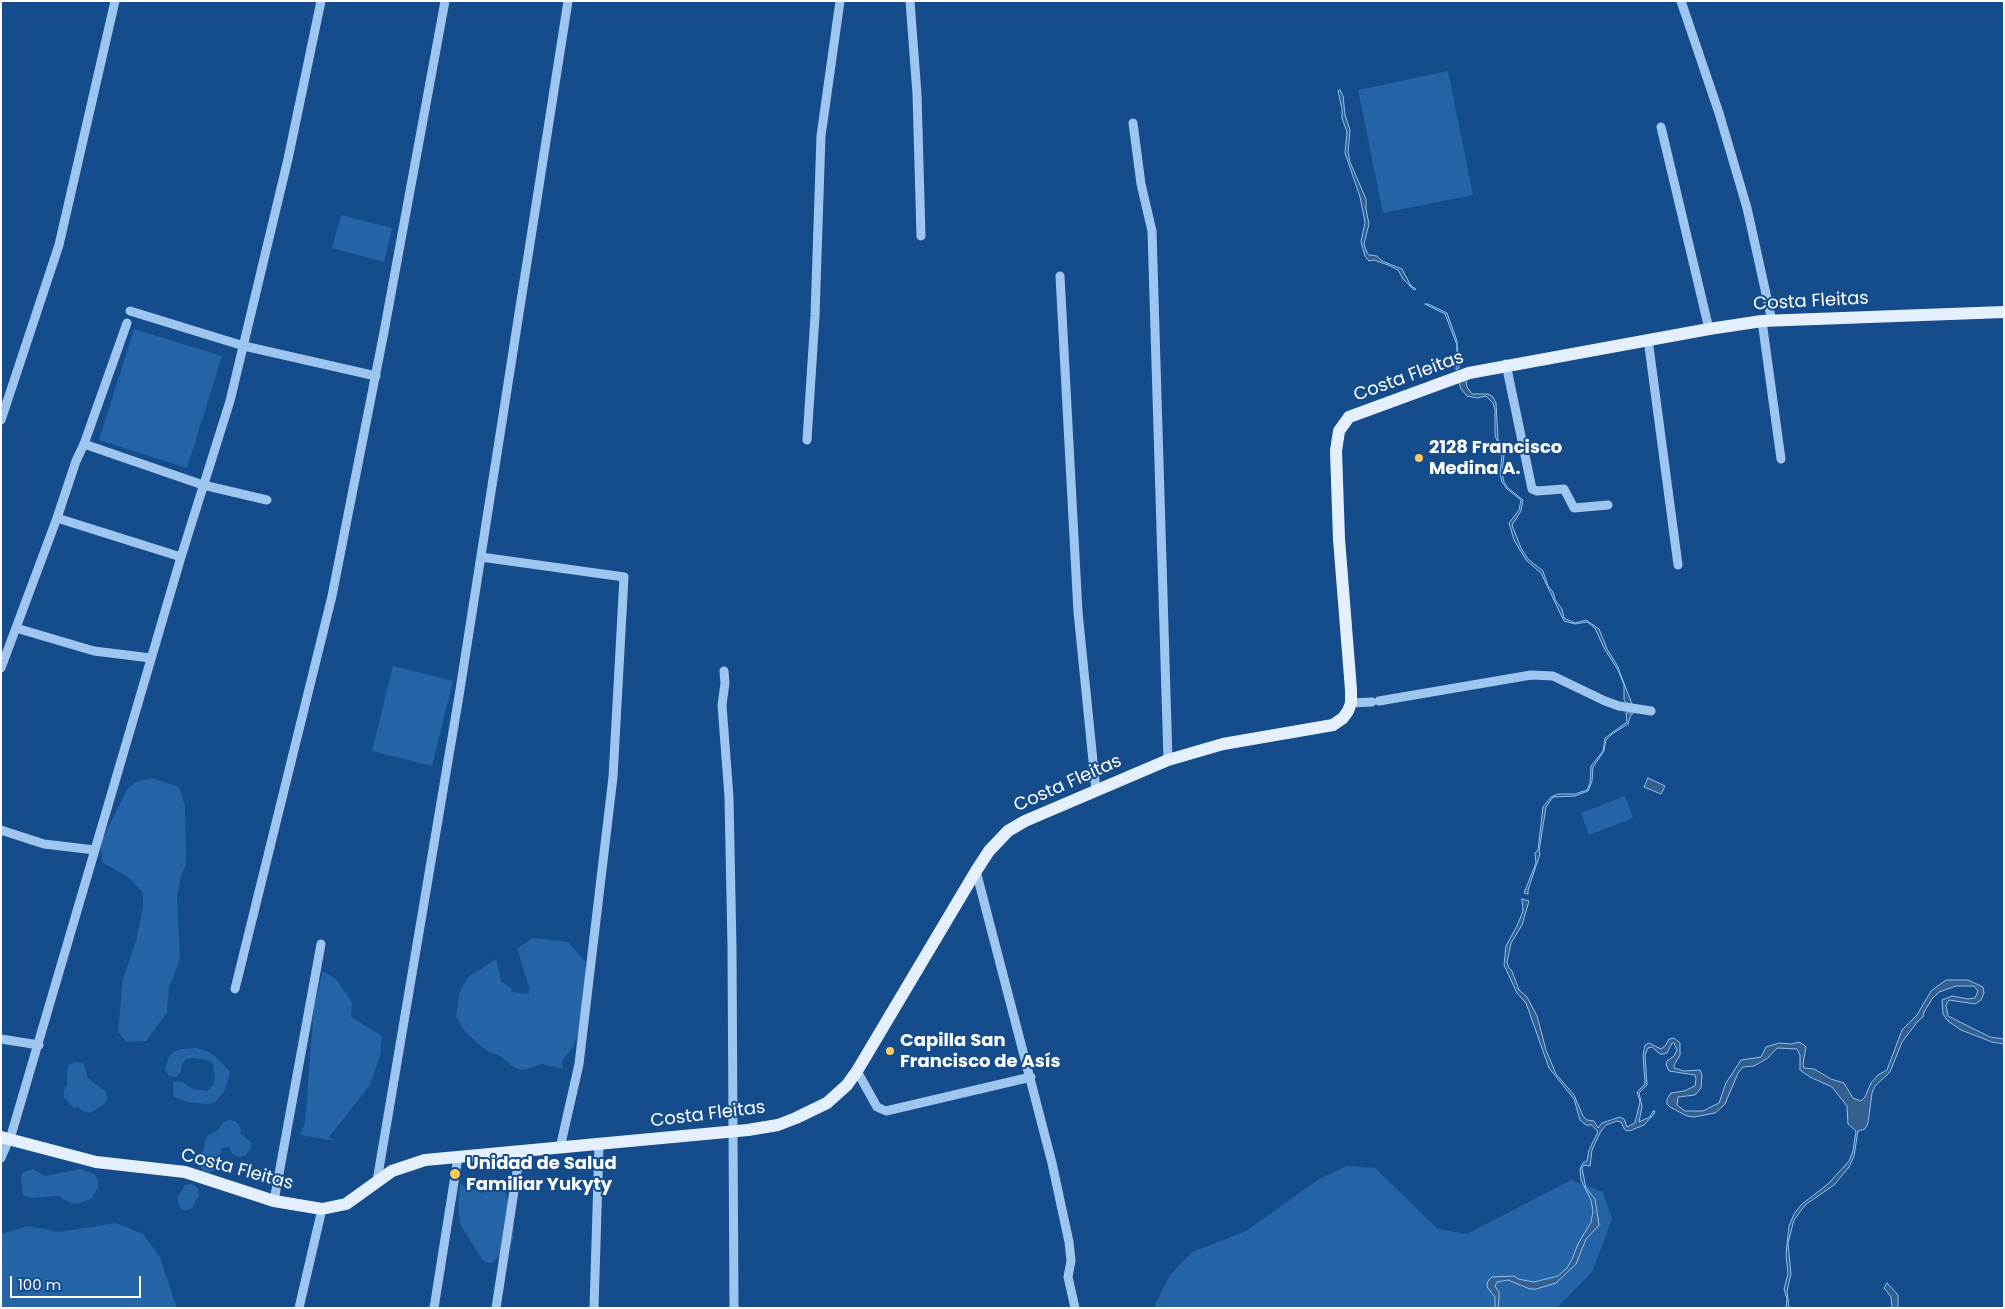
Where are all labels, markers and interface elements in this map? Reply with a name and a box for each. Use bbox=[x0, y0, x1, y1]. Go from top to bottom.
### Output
street label: Costa Fleitas bbox=[1753, 288, 1869, 316]
street label: Costa Fleitas bbox=[1351, 347, 1467, 407]
place label: 2128 Francisco Medina A. bbox=[1429, 437, 1562, 479]
marker: 2128 Francisco Medina A. bbox=[1413, 452, 1425, 464]
street label: Costa Fleitas bbox=[1011, 751, 1125, 817]
place label: Capilla San Francisco de Asís bbox=[900, 1030, 1061, 1072]
marker: Capilla San Francisco de Asís bbox=[884, 1045, 896, 1057]
street label: Costa Fleitas bbox=[649, 1097, 767, 1133]
street label: Costa Fleitas bbox=[178, 1145, 296, 1195]
place label: Unidad de Salud Familiar Yukyty bbox=[466, 1153, 617, 1196]
marker: Unidad de Salud Familiar Yukyty bbox=[448, 1167, 462, 1181]
scale bar bbox=[12, 1266, 144, 1298]
text: 100 m bbox=[18, 1274, 61, 1295]

